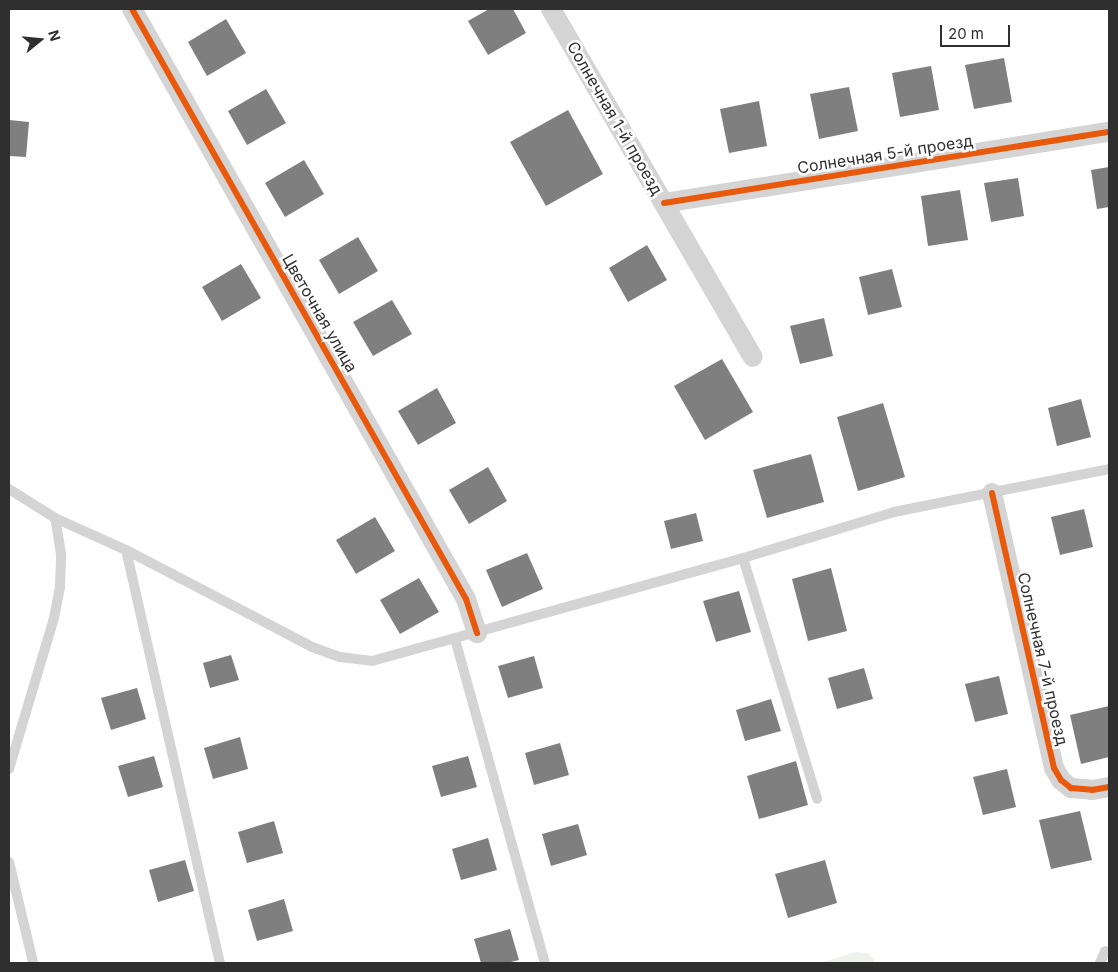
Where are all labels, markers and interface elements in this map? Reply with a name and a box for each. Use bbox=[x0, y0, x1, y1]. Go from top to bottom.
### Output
north arrow bbox=[15, 15, 65, 65]
scale bar bbox=[943, 15, 1013, 47]
text: 20 m bbox=[948, 24, 984, 43]
text: N bbox=[45, 28, 65, 43]
street label: Солнечная 1-й проезд bbox=[563, 38, 667, 198]
street label: Солнечная 5-й проезд bbox=[796, 131, 974, 177]
street label: Цветочная улица bbox=[278, 250, 362, 376]
street label: Солнечная 7-й проезд bbox=[1014, 571, 1072, 747]

